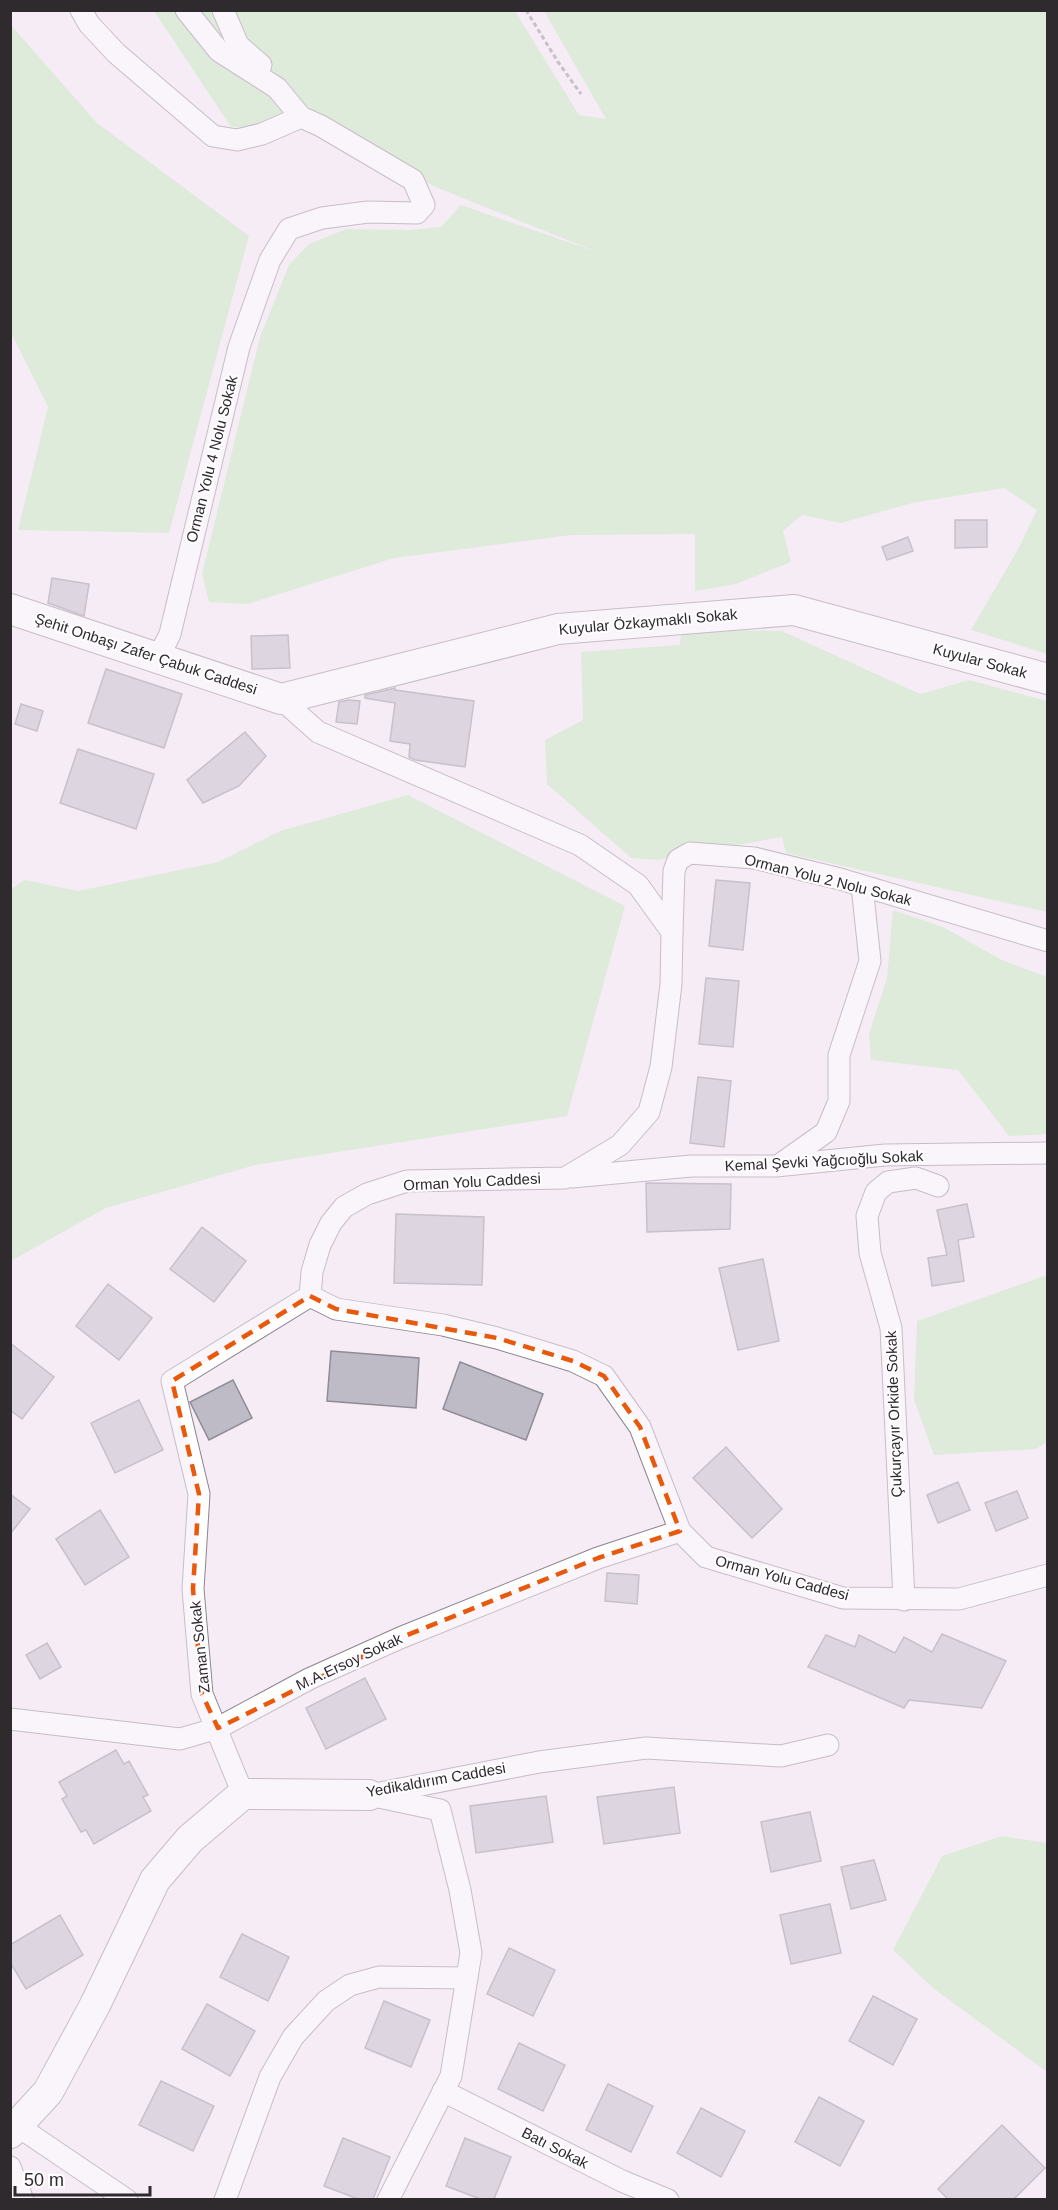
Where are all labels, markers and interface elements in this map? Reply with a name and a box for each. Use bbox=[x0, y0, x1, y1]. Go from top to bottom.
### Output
street label: Orman Yolu 4 Nolu Sokak bbox=[182, 373, 241, 544]
street label: Kuyular Özkaymaklı Sokak bbox=[558, 605, 738, 638]
street label: Şehit Onbaşı Zafer Çabuk Caddesi bbox=[33, 609, 259, 698]
street label: Kuyular Sokak bbox=[931, 640, 1030, 681]
street label: Orman Yolu 2 Nolu Sokak bbox=[743, 850, 914, 909]
street label: Kemal Şevki Yağcıoğlu Sokak bbox=[724, 1147, 924, 1174]
street label: Orman Yolu Caddesi bbox=[403, 1169, 541, 1194]
street label: Çukurçayır Orkide Sokak bbox=[882, 1330, 905, 1498]
street label: Orman Yolu Caddesi bbox=[713, 1552, 851, 1604]
street label: Zaman Sokak bbox=[186, 1600, 213, 1694]
street label: M.A.Ersoy Sokak bbox=[293, 1629, 405, 1694]
street label: Yedikaldırım Caddesi bbox=[365, 1759, 507, 1800]
street label: Batı Sokak bbox=[519, 2124, 592, 2172]
scale bar bbox=[15, 2159, 150, 2197]
text: 50 m bbox=[24, 2170, 64, 2190]

